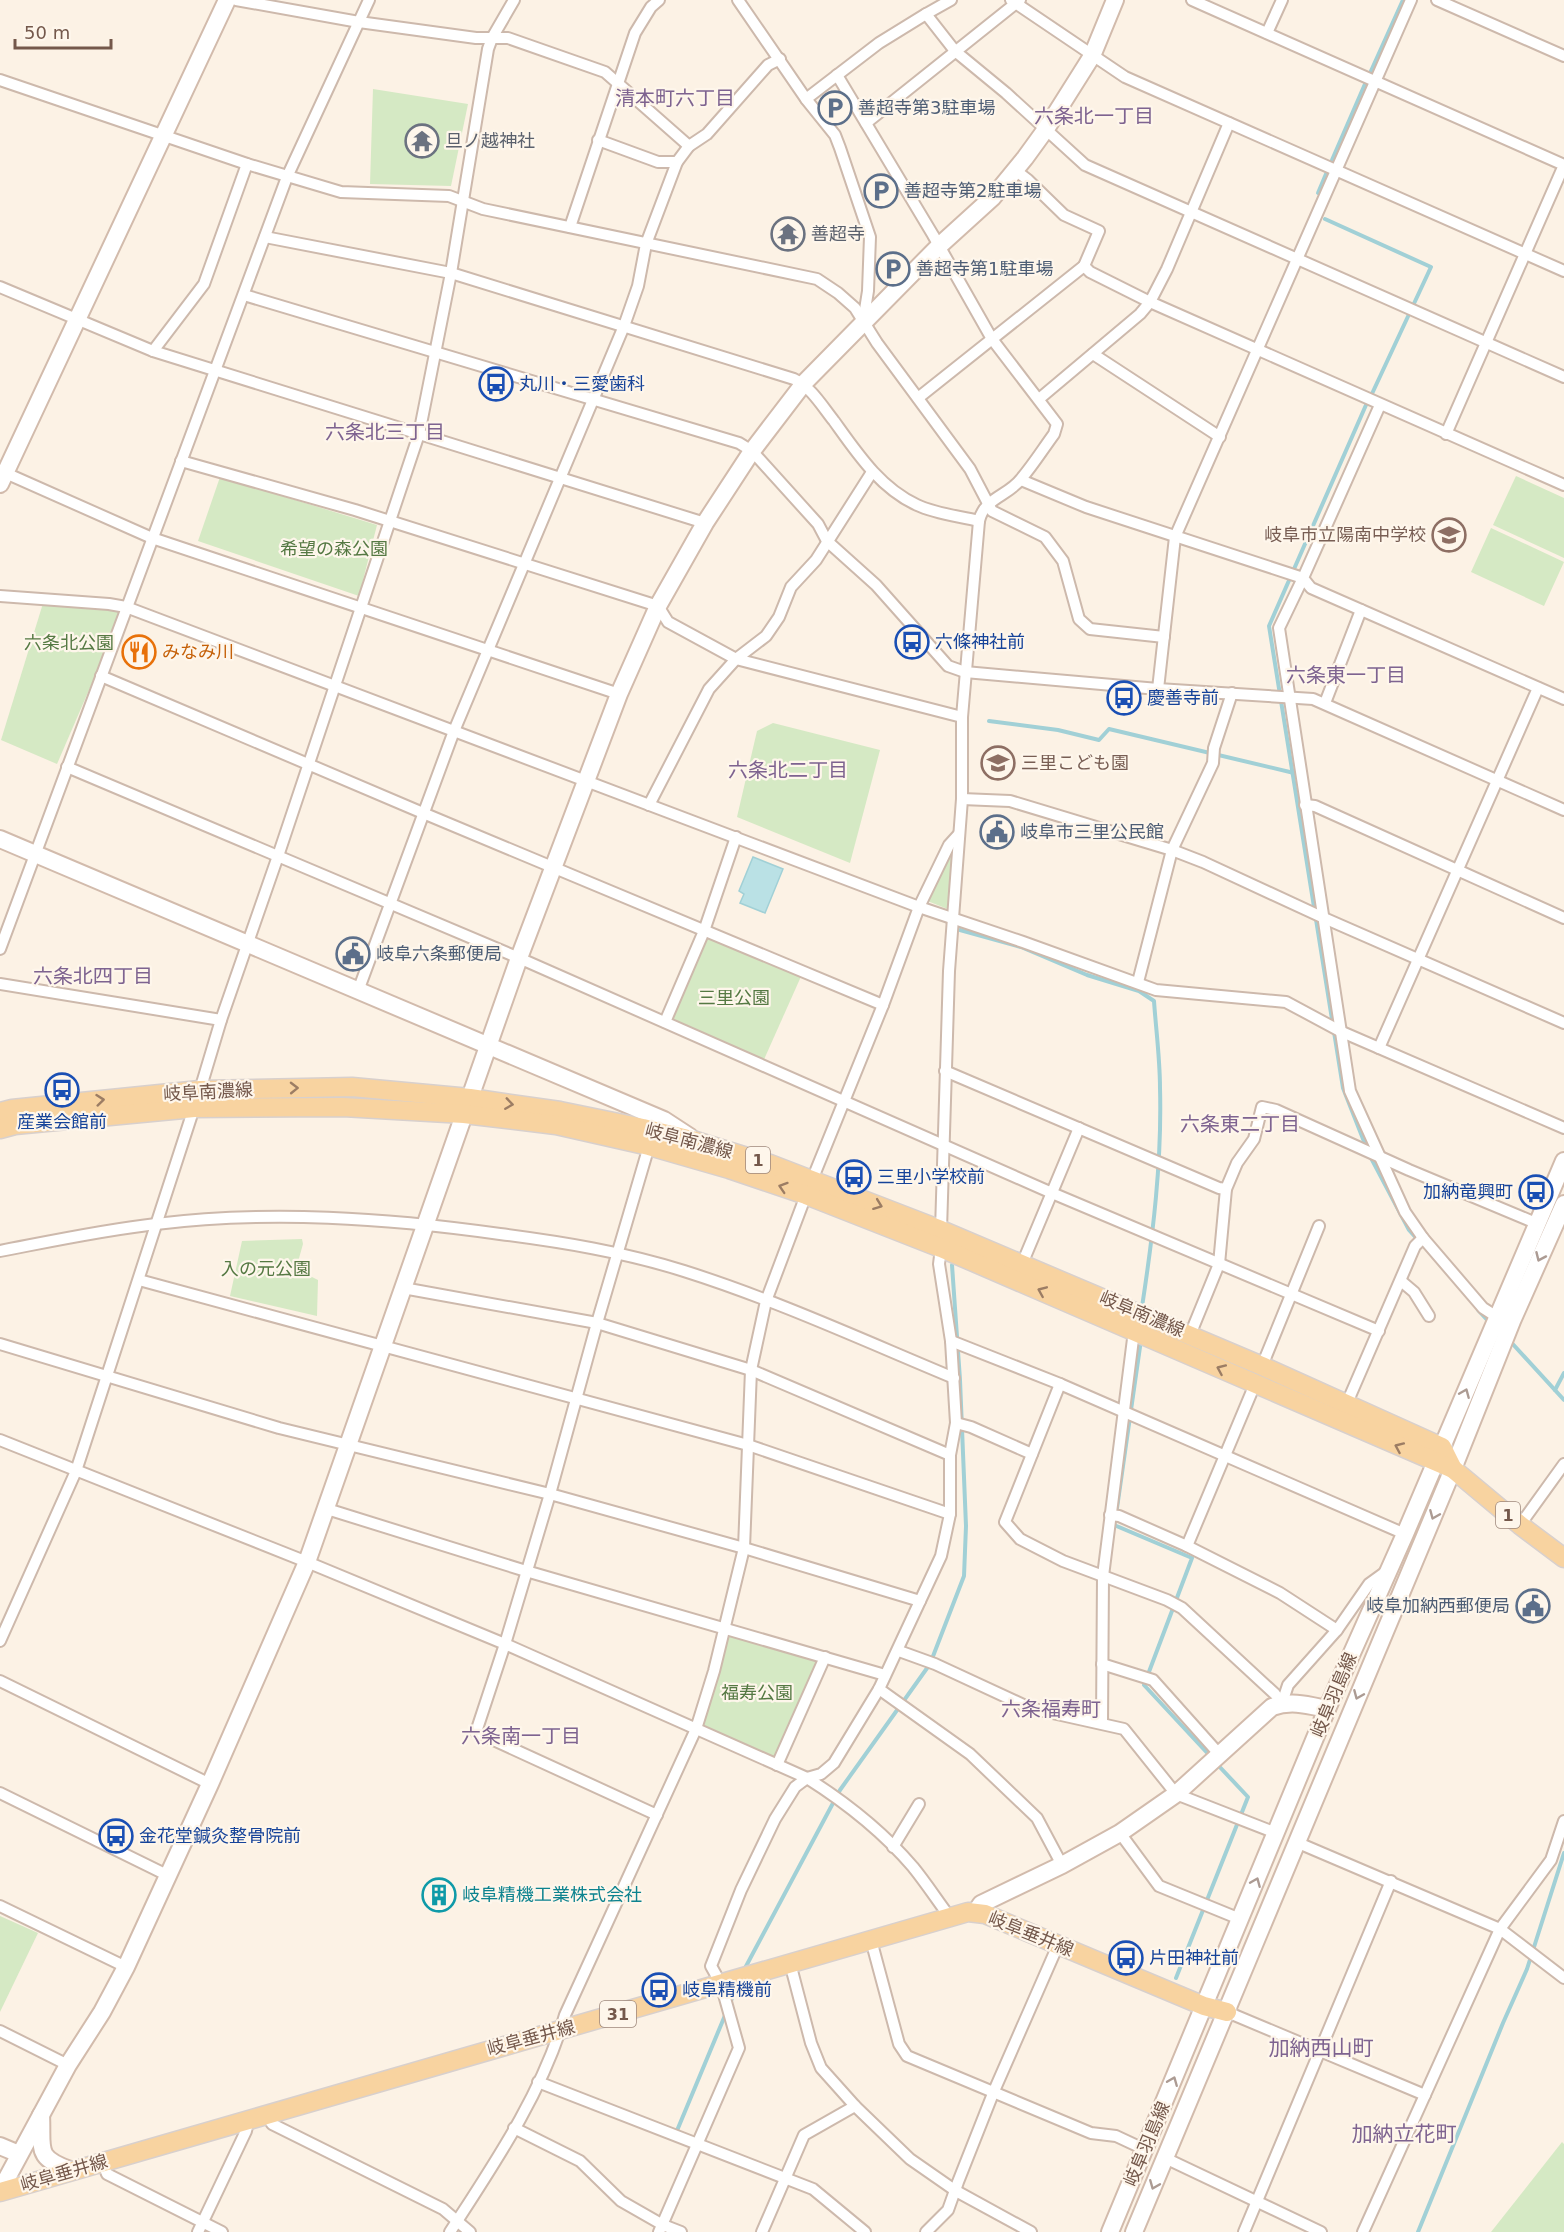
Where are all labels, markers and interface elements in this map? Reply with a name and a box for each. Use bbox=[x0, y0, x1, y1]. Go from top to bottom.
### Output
scale bar bbox=[15, 12, 111, 50]
text: 50 m bbox=[24, 22, 70, 43]
district label: 清本町六丁目 bbox=[615, 86, 735, 110]
parking icon: 善超寺第3駐車場 bbox=[817, 90, 853, 126]
place label: 善超寺第3駐車場 bbox=[858, 97, 995, 118]
district label: 六条北一丁目 bbox=[1034, 104, 1154, 128]
temple icon: 旦ノ越神社 bbox=[404, 123, 440, 159]
place label: 旦ノ越神社 bbox=[445, 130, 535, 151]
parking icon: 善超寺第2駐車場 bbox=[863, 173, 899, 209]
place label: 善超寺第2駐車場 bbox=[904, 180, 1041, 201]
temple icon: 善超寺 bbox=[770, 216, 806, 252]
place label: 善超寺 bbox=[811, 223, 865, 244]
parking icon: 善超寺第1駐車場 bbox=[875, 251, 911, 287]
place label: 善超寺第1駐車場 bbox=[916, 258, 1053, 279]
bus stop icon: 丸川・三愛歯科 bbox=[478, 366, 514, 402]
place label: 丸川・三愛歯科 bbox=[519, 373, 645, 394]
district label: 六条北三丁目 bbox=[325, 420, 445, 444]
school or university icon: 岐阜市立陽南中学校 bbox=[1431, 517, 1467, 553]
place label: 岐阜市立陽南中学校 bbox=[1264, 524, 1426, 545]
park label: 希望の森公園 bbox=[280, 538, 388, 559]
bus stop icon: 六條神社前 bbox=[894, 624, 930, 660]
place label: 六條神社前 bbox=[935, 631, 1025, 652]
park label: 六条北公園 bbox=[24, 632, 114, 653]
restaurant icon: みなみ川 bbox=[121, 634, 157, 670]
place label: みなみ川 bbox=[162, 641, 234, 662]
district label: 六条東一丁目 bbox=[1286, 663, 1406, 687]
bus stop icon: 慶善寺前 bbox=[1106, 680, 1142, 716]
place label: 慶善寺前 bbox=[1147, 687, 1219, 708]
school or university icon: 三里こども園 bbox=[980, 745, 1016, 781]
place label: 三里こども園 bbox=[1021, 752, 1129, 773]
district label: 六条北二丁目 bbox=[728, 758, 848, 782]
public building icon: 岐阜市三里公民館 bbox=[979, 814, 1015, 850]
place label: 岐阜市三里公民館 bbox=[1020, 821, 1164, 842]
public building icon: 岐阜六条郵便局 bbox=[335, 936, 371, 972]
place label: 岐阜六条郵便局 bbox=[376, 943, 502, 964]
district label: 六条北四丁目 bbox=[33, 964, 153, 988]
park label: 三里公園 bbox=[698, 987, 770, 1008]
bus stop icon: 産業会館前 bbox=[44, 1072, 80, 1108]
street label: 岐阜南濃線 bbox=[162, 1079, 253, 1104]
one-way arrow bbox=[290, 1082, 299, 1094]
one-way arrow bbox=[95, 1094, 104, 1107]
one-way arrow bbox=[505, 1097, 514, 1109]
place label: 産業会館前 bbox=[17, 1111, 107, 1132]
district label: 六条東二丁目 bbox=[1180, 1112, 1300, 1136]
street label: 岐阜南濃線 bbox=[643, 1119, 735, 1162]
road number: 1 bbox=[746, 1147, 770, 1173]
bus stop icon: 三里小学校前 bbox=[836, 1159, 872, 1195]
place label: 三里小学校前 bbox=[877, 1166, 985, 1187]
bus stop icon: 加納竜興町 bbox=[1518, 1174, 1554, 1210]
place label: 加納竜興町 bbox=[1423, 1181, 1513, 1202]
one-way arrow bbox=[778, 1182, 789, 1194]
one-way arrow bbox=[872, 1198, 883, 1211]
one-way arrow bbox=[1535, 1251, 1547, 1262]
park label: 入の元公園 bbox=[221, 1258, 311, 1279]
street label: 岐阜南濃線 bbox=[1097, 1286, 1188, 1341]
one-way arrow bbox=[1037, 1287, 1048, 1299]
one-way arrow bbox=[1216, 1364, 1227, 1376]
one-way arrow bbox=[1457, 1389, 1469, 1400]
one-way arrow bbox=[1394, 1442, 1405, 1454]
road number: 1 bbox=[1496, 1502, 1520, 1528]
one-way arrow bbox=[1429, 1509, 1441, 1520]
public building icon: 岐阜加納西郵便局 bbox=[1515, 1588, 1551, 1624]
place label: 岐阜加納西郵便局 bbox=[1366, 1595, 1510, 1616]
street label: 岐阜羽島線 bbox=[1306, 1649, 1361, 1740]
park label: 福寿公園 bbox=[721, 1682, 793, 1703]
one-way arrow bbox=[1353, 1688, 1365, 1699]
district label: 六条福寿町 bbox=[1001, 1697, 1101, 1721]
district label: 六条南一丁目 bbox=[461, 1724, 581, 1748]
bus stop icon: 金花堂鍼灸整骨院前 bbox=[98, 1818, 134, 1854]
place label: 金花堂鍼灸整骨院前 bbox=[139, 1825, 301, 1846]
building icon: 岐阜精機工業株式会社 bbox=[421, 1877, 457, 1913]
one-way arrow bbox=[1249, 1877, 1261, 1888]
place label: 岐阜精機工業株式会社 bbox=[462, 1884, 642, 1905]
street label: 岐阜垂井線 bbox=[986, 1907, 1077, 1960]
bus stop icon: 片田神社前 bbox=[1108, 1940, 1144, 1976]
place label: 片田神社前 bbox=[1149, 1947, 1239, 1968]
bus stop icon: 岐阜精機前 bbox=[641, 1972, 677, 2008]
place label: 岐阜精機前 bbox=[682, 1979, 772, 2000]
road number: 31 bbox=[600, 2001, 636, 2027]
street label: 岐阜垂井線 bbox=[485, 2016, 577, 2059]
district label: 加納西山町 bbox=[1269, 2036, 1374, 2060]
one-way arrow bbox=[1166, 2076, 1178, 2087]
street label: 岐阜羽島線 bbox=[1119, 2098, 1174, 2189]
district label: 加納立花町 bbox=[1352, 2122, 1457, 2146]
street label: 岐阜垂井線 bbox=[18, 2150, 110, 2195]
one-way arrow bbox=[1149, 2178, 1161, 2189]

